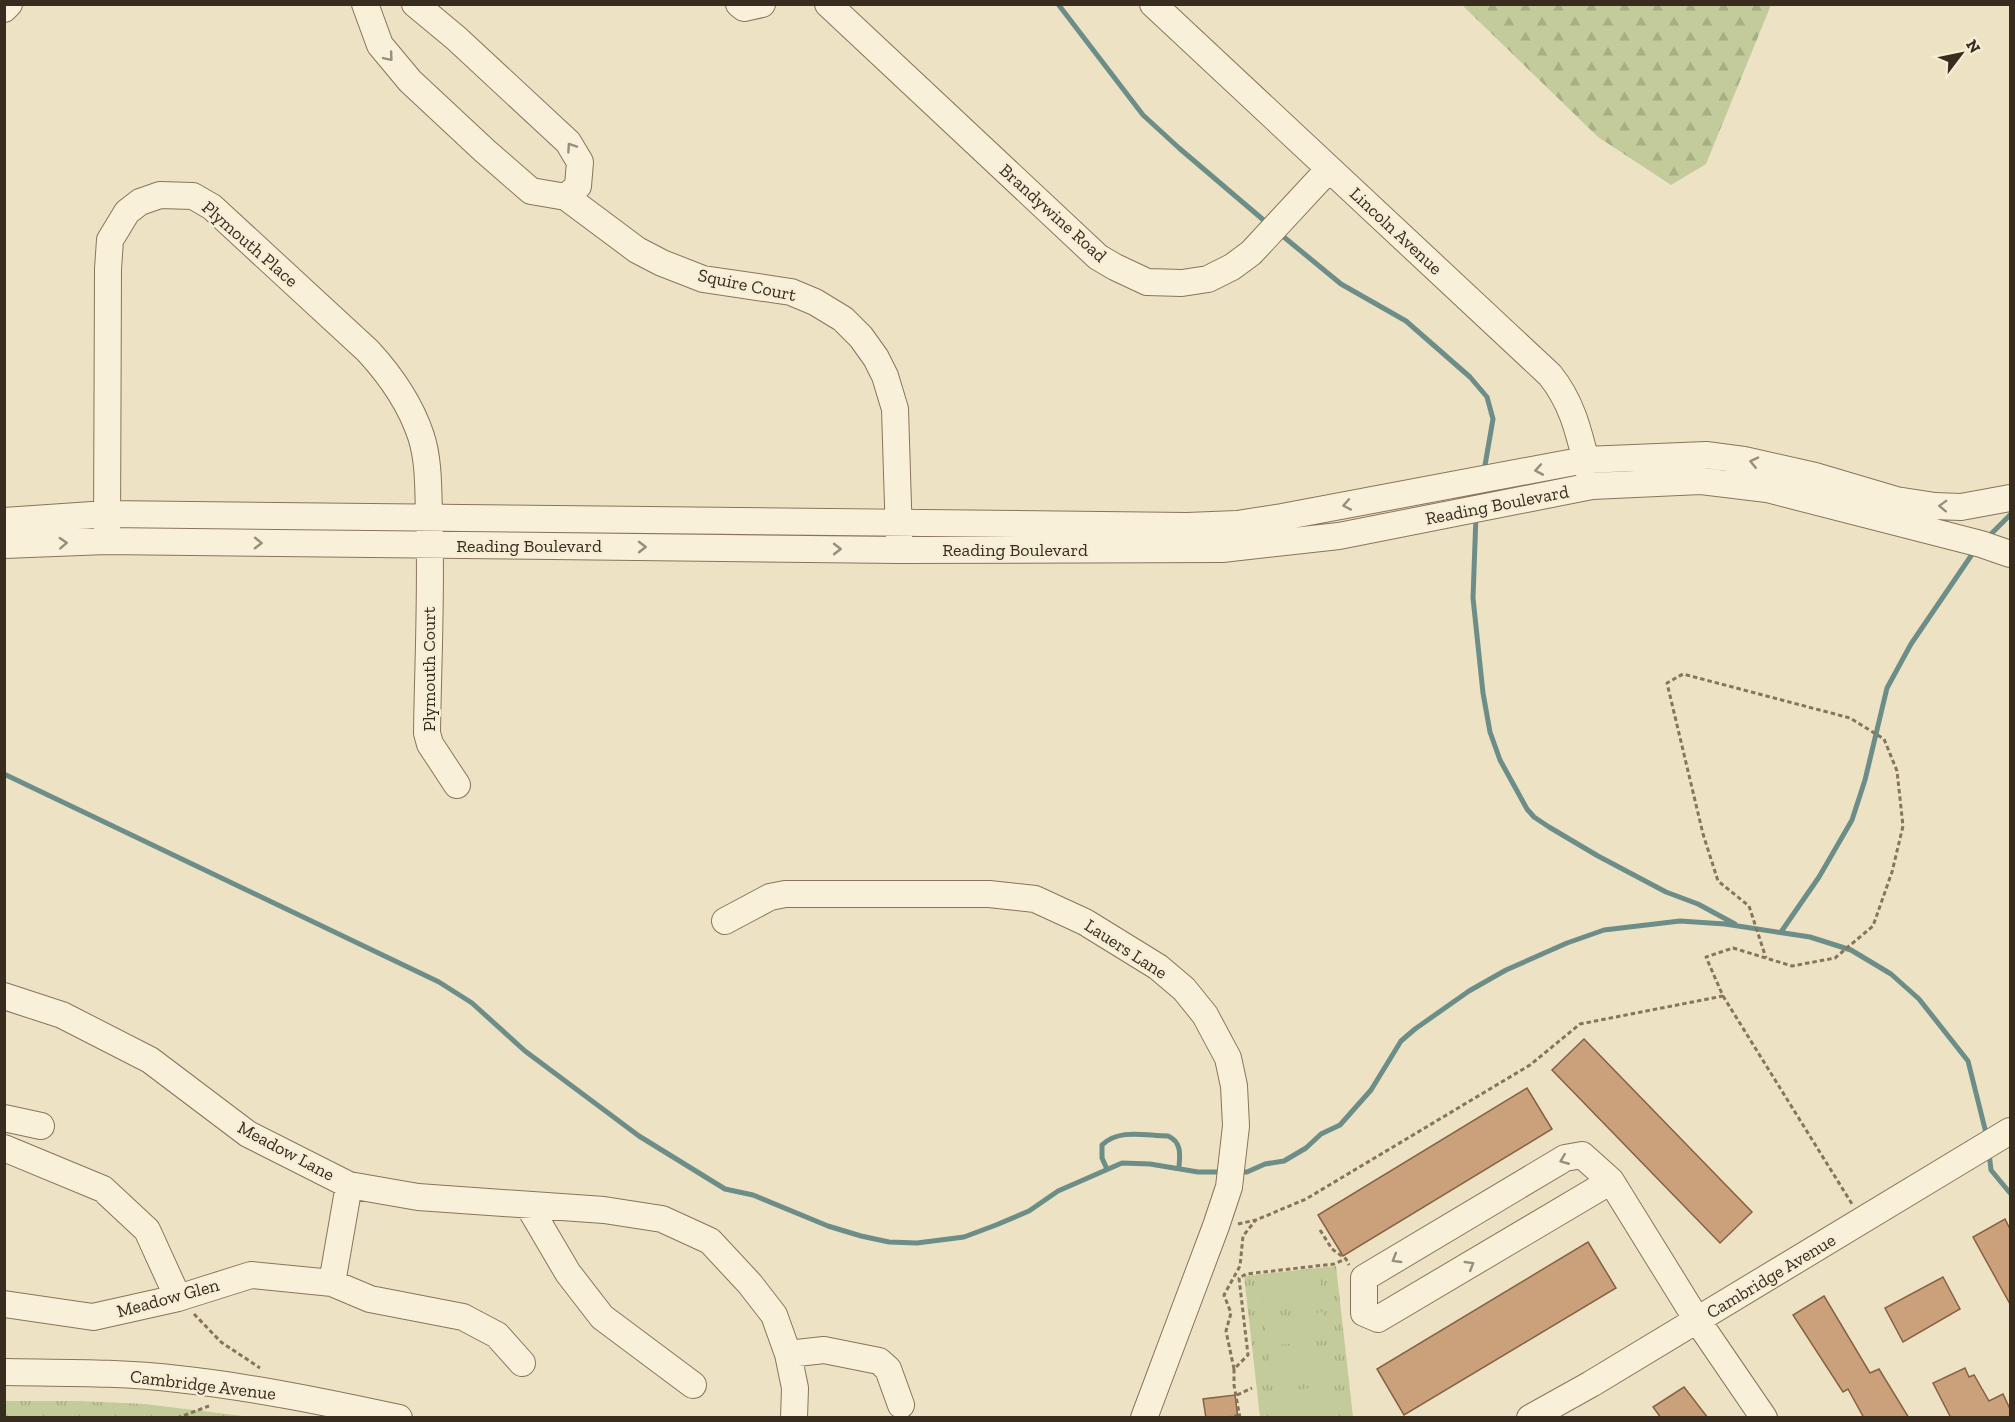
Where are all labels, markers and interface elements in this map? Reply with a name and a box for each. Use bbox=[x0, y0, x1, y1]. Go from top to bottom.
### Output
north arrow bbox=[1931, 24, 1991, 84]
text: N bbox=[1962, 36, 1985, 57]
one-way arrow bbox=[382, 50, 393, 61]
one-way arrow bbox=[566, 143, 578, 153]
street label: Brandywine Road bbox=[995, 159, 1111, 267]
street label: Lincoln Avenue bbox=[1345, 183, 1447, 279]
street label: Plymouth Place bbox=[197, 196, 303, 292]
street label: Squire Court bbox=[696, 264, 798, 306]
one-way arrow bbox=[1749, 456, 1759, 469]
one-way arrow bbox=[1535, 463, 1545, 476]
street label: Reading Boulevard bbox=[1423, 480, 1571, 530]
one-way arrow bbox=[1343, 498, 1353, 511]
one-way arrow bbox=[1939, 500, 1948, 513]
street label: Reading Boulevard bbox=[456, 535, 602, 557]
one-way arrow bbox=[58, 537, 67, 550]
one-way arrow bbox=[253, 537, 262, 550]
street label: Reading Boulevard bbox=[942, 539, 1088, 561]
one-way arrow bbox=[637, 541, 646, 553]
one-way arrow bbox=[832, 543, 841, 555]
street label: Plymouth Court bbox=[418, 606, 440, 731]
street label: Lauers Lane bbox=[1081, 914, 1171, 984]
street label: Meadow Lane bbox=[234, 1116, 338, 1186]
one-way arrow bbox=[1559, 1153, 1569, 1166]
street label: Cambridge Avenue bbox=[1702, 1229, 1840, 1323]
one-way arrow bbox=[1392, 1252, 1402, 1263]
one-way arrow bbox=[1464, 1260, 1474, 1272]
street label: Meadow Glen bbox=[114, 1274, 222, 1322]
street label: Cambridge Avenue bbox=[129, 1365, 277, 1405]

